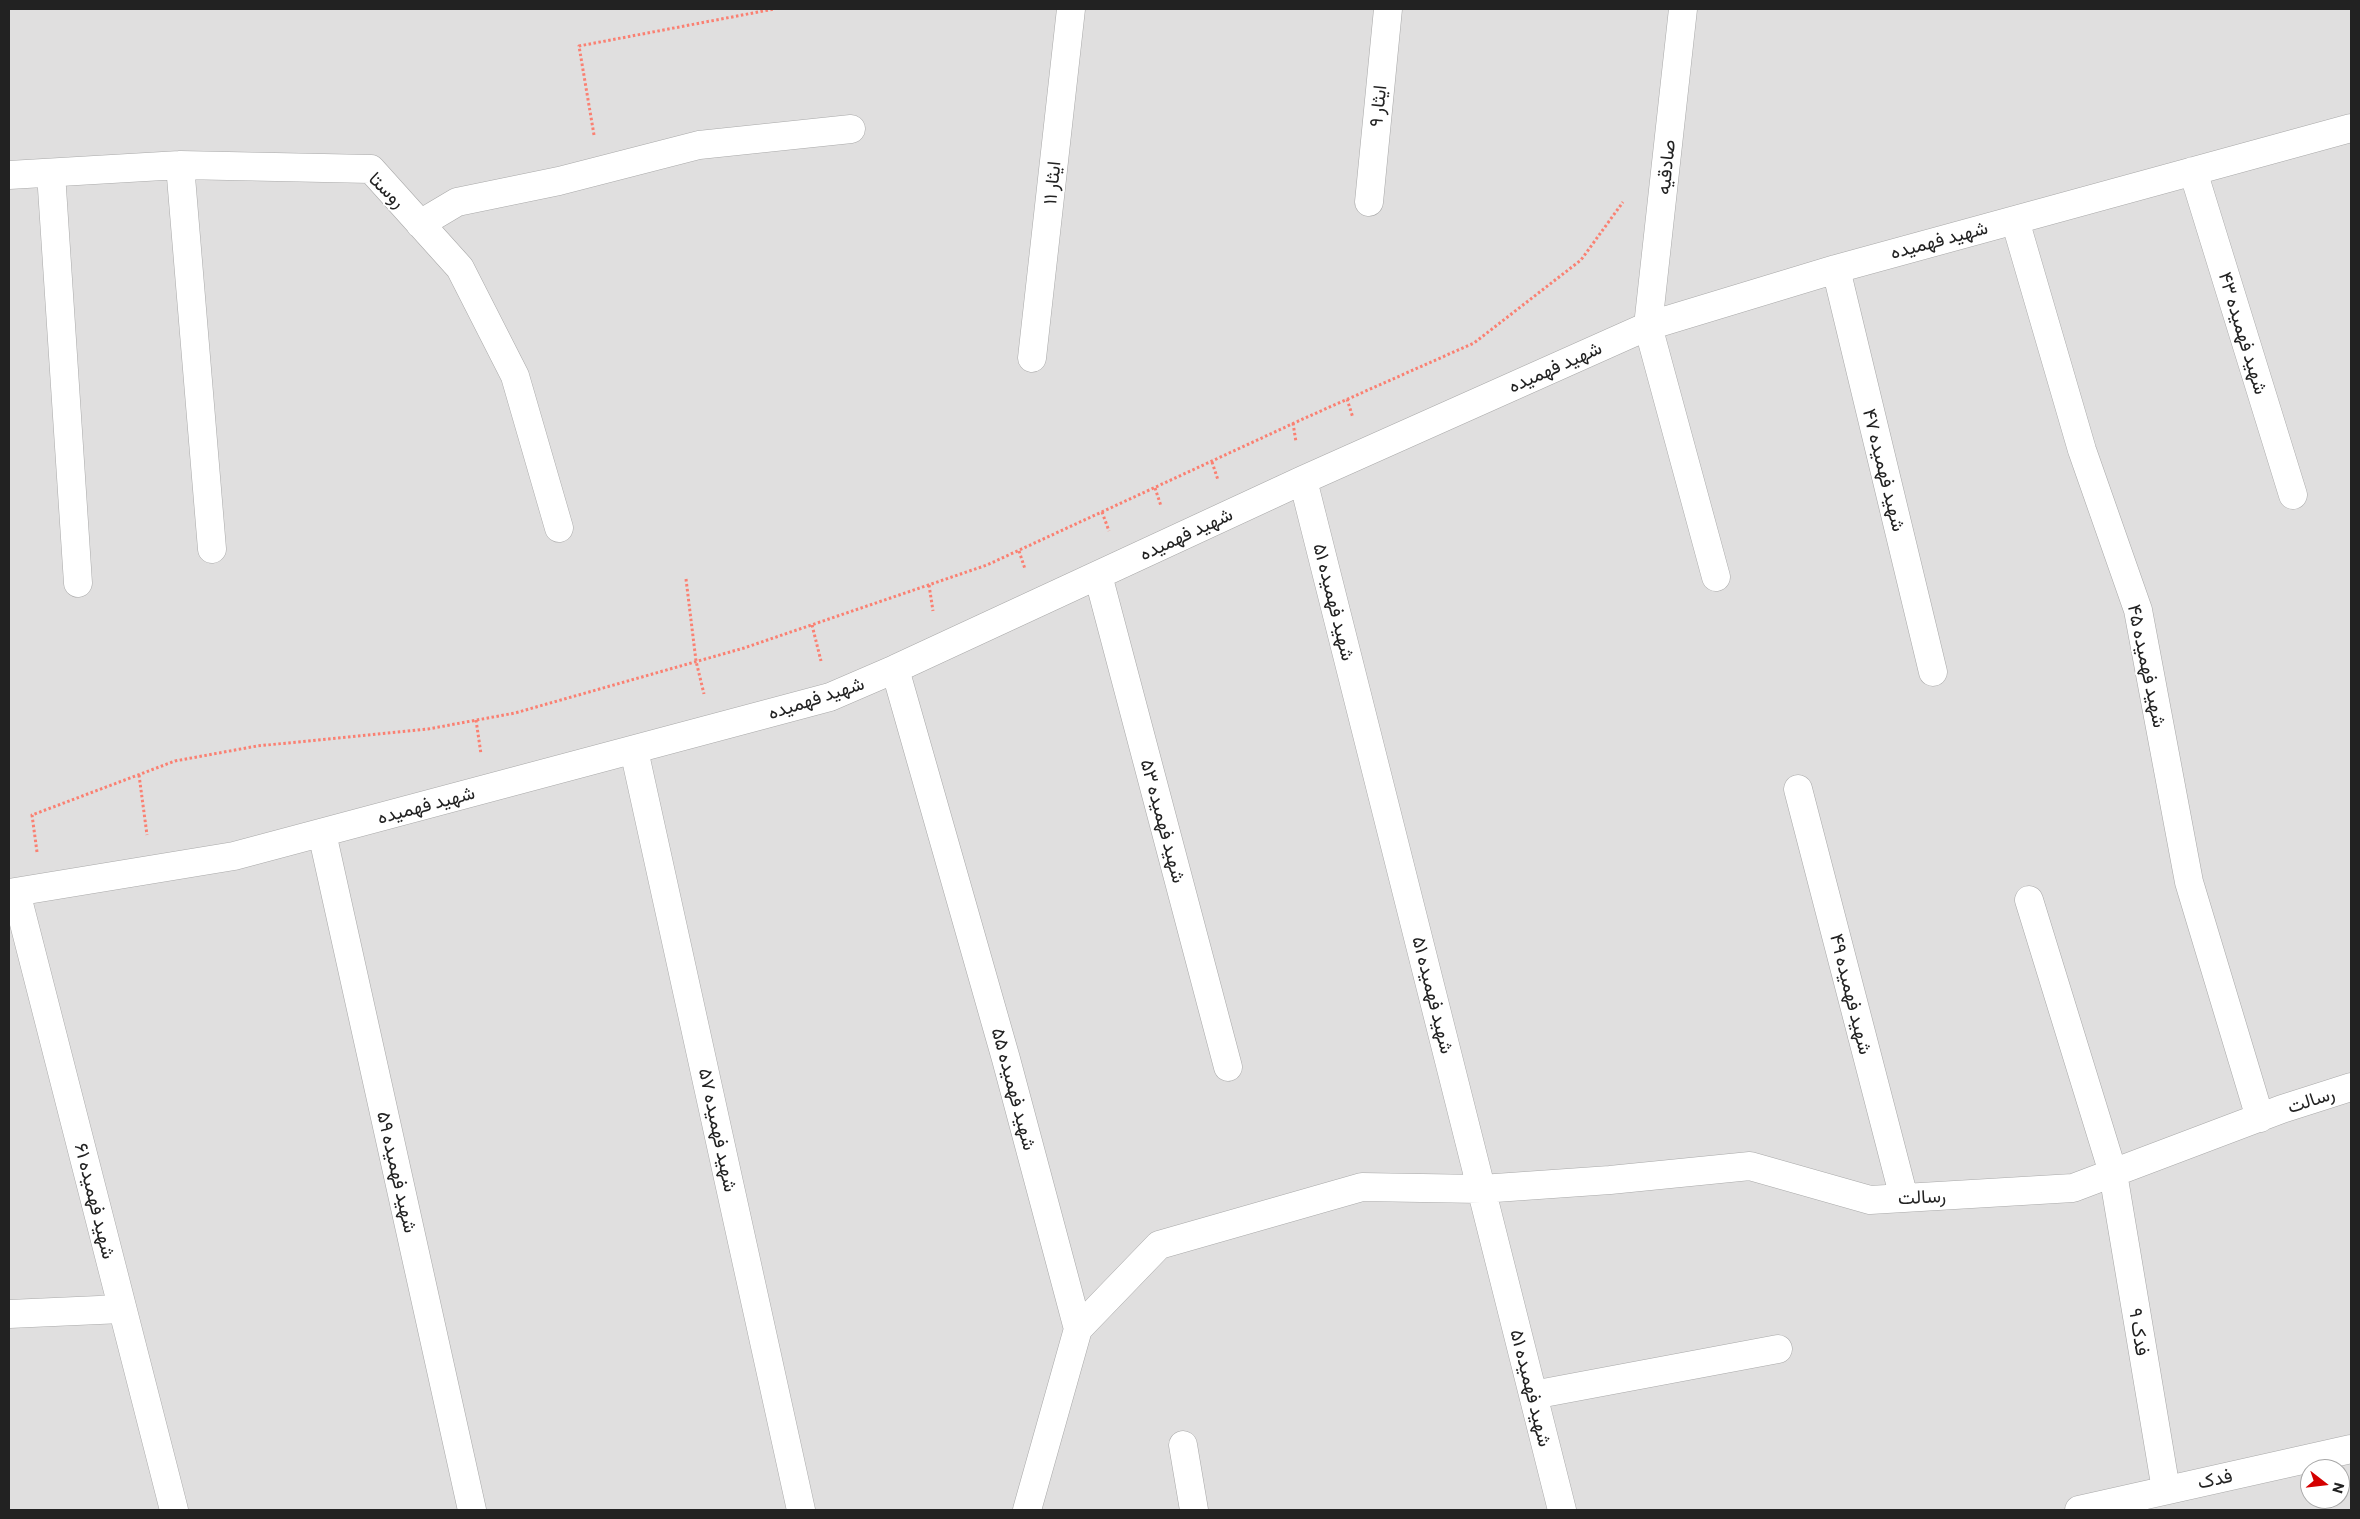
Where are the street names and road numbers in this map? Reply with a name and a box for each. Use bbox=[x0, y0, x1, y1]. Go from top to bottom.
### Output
street label: ایثار ۹ bbox=[1364, 84, 1392, 128]
street label: صادقیه bbox=[1652, 138, 1680, 196]
street label: ایثار ۱۱ bbox=[1038, 160, 1066, 206]
street label: روستا bbox=[364, 167, 410, 213]
street label: شهید فهمیده bbox=[1888, 216, 1990, 264]
street label: شهید فهمیده ۴۳ bbox=[2214, 269, 2272, 397]
street label: شهید فهمیده bbox=[1505, 336, 1605, 398]
street label: شهید فهمیده ۴۷ bbox=[1858, 406, 1910, 534]
street label: شهید فهمیده bbox=[1136, 503, 1236, 565]
street label: شهید فهمیده ۵۱ bbox=[1308, 541, 1360, 663]
street label: شهید فهمیده ۴۵ bbox=[2123, 602, 2171, 730]
street label: شهید فهمیده bbox=[765, 672, 867, 724]
street label: شهید فهمیده ۵۳ bbox=[1136, 757, 1190, 885]
street label: شهید فهمیده bbox=[375, 781, 477, 829]
street label: شهید فهمیده ۴۹ bbox=[1825, 931, 1877, 1057]
street label: شهید فهمیده ۵۱ bbox=[1407, 934, 1459, 1056]
street label: شهید فهمیده ۵۵ bbox=[987, 1025, 1041, 1153]
street label: شهید فهمیده ۵۷ bbox=[694, 1066, 742, 1194]
street label: رسالت bbox=[2285, 1082, 2337, 1118]
street label: شهید فهمیده ۵۹ bbox=[372, 1109, 422, 1235]
street label: شهید فهمیده ۶۱ bbox=[70, 1141, 120, 1261]
street label: رسالت bbox=[1897, 1184, 1947, 1210]
street label: فدک ۹ bbox=[2124, 1307, 2154, 1357]
street label: شهید فهمیده ۵۱ bbox=[1505, 1327, 1557, 1449]
street label: فدک bbox=[2195, 1464, 2235, 1494]

